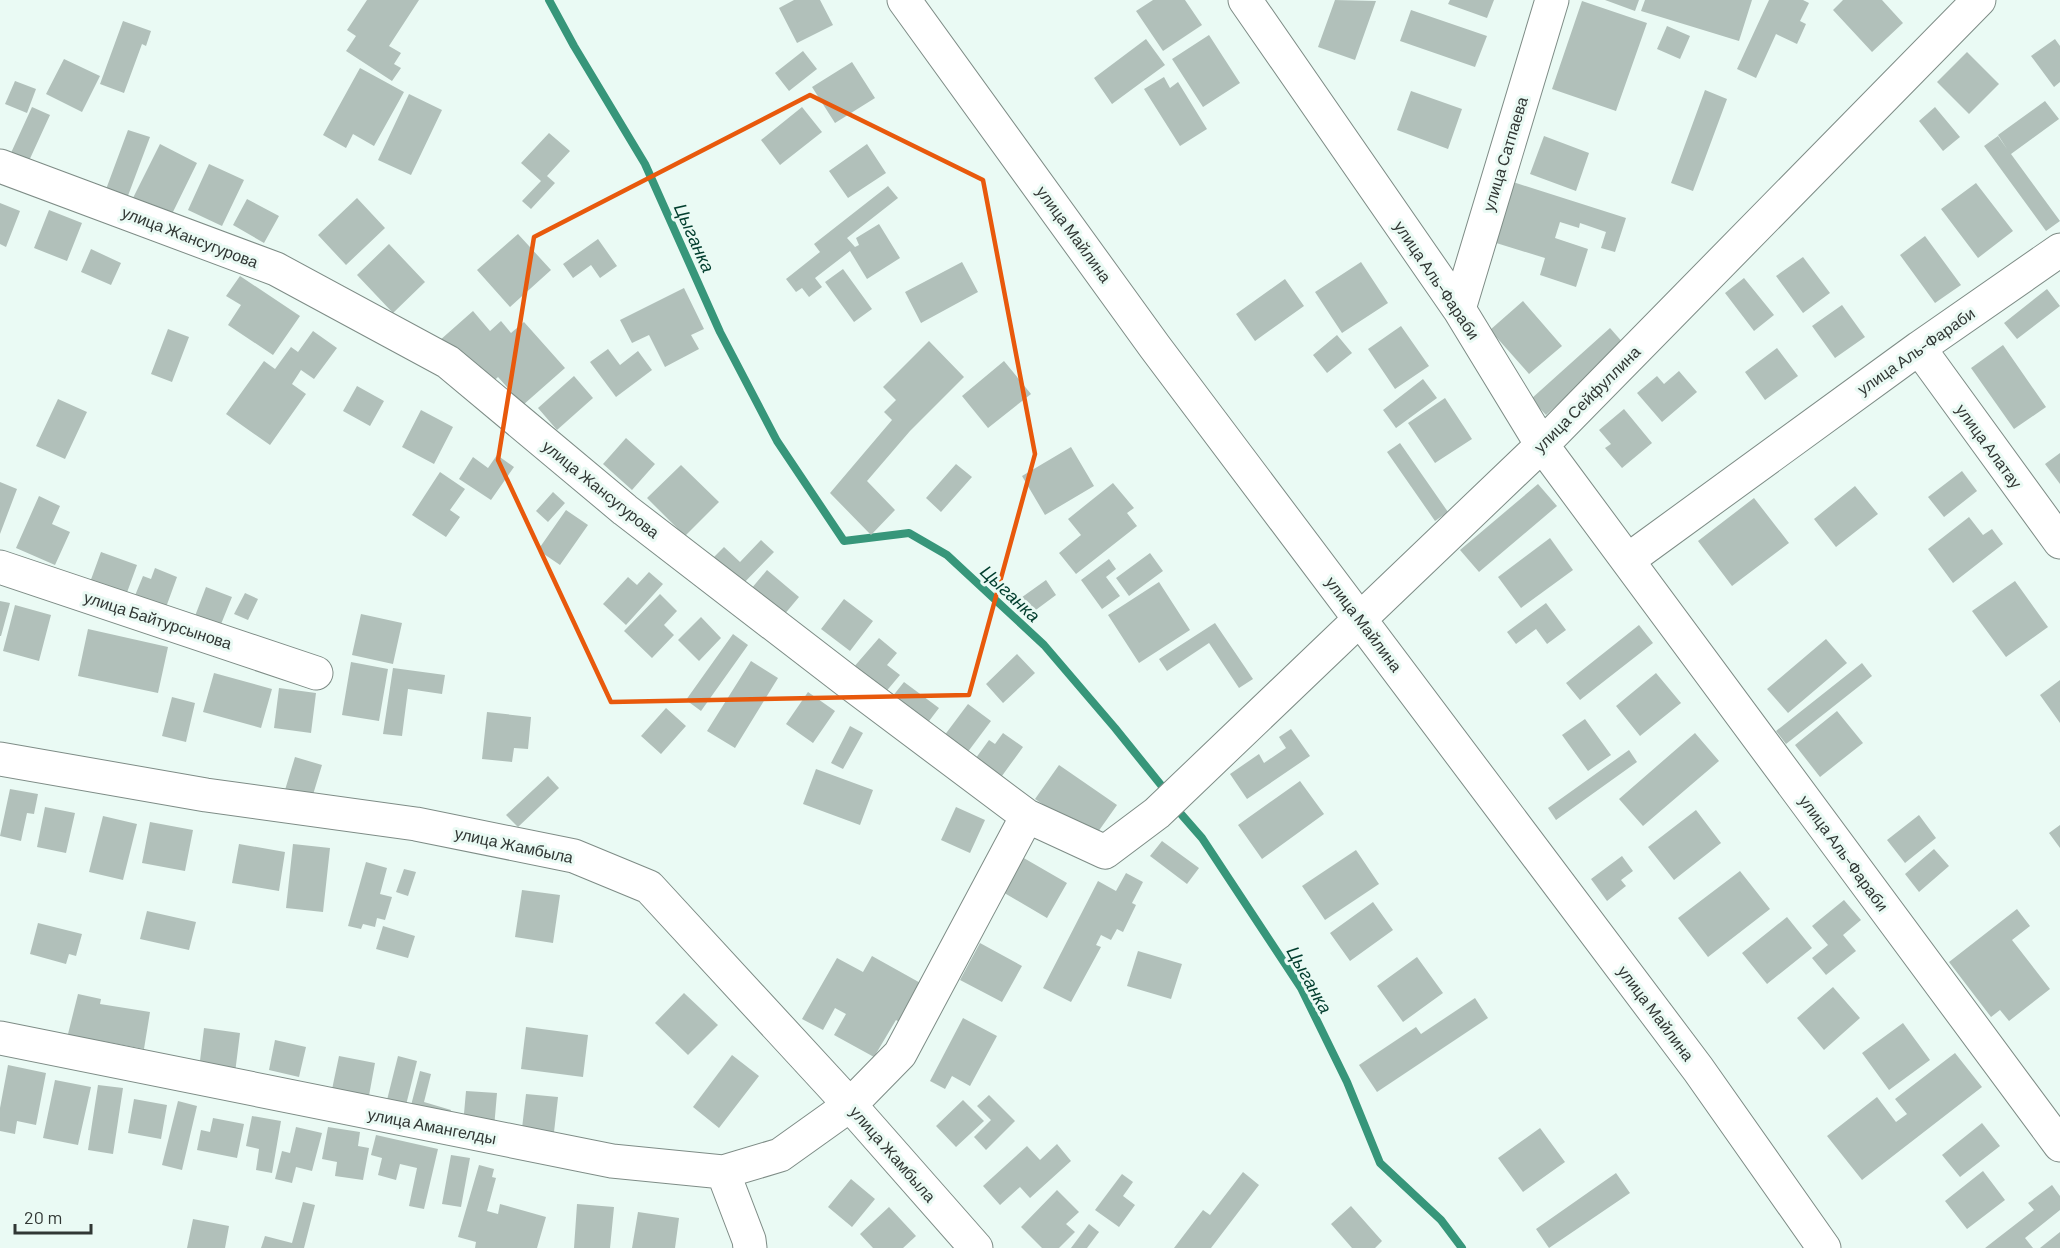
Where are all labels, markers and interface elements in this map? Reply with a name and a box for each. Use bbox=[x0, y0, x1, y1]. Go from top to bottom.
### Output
street label: улица Сатпаева bbox=[1478, 94, 1531, 213]
street label: улица Майлина bbox=[1033, 182, 1116, 286]
water label: Цыганка bbox=[670, 200, 720, 276]
street label: улица Жансугурова bbox=[119, 202, 261, 271]
street label: улица Аль-Фараби bbox=[1391, 217, 1484, 343]
street label: улица Аль-Фараби bbox=[1853, 303, 1978, 398]
street label: улица Сейфуллина bbox=[1530, 341, 1644, 456]
street label: улица Алатау bbox=[1952, 400, 2026, 492]
street label: улица Жансугурова bbox=[539, 436, 664, 542]
water label: Цыганка bbox=[976, 560, 1045, 626]
street label: улица Майлина bbox=[1322, 572, 1407, 675]
street label: улица Байтурсынова bbox=[82, 587, 235, 652]
street label: улица Аль-Фараби bbox=[1796, 791, 1893, 914]
street label: улица Жамбыла bbox=[453, 823, 575, 866]
water label: Цыганка bbox=[1282, 942, 1337, 1017]
street label: улица Майлина bbox=[1614, 961, 1699, 1064]
street label: улица Жамбыла bbox=[847, 1102, 940, 1206]
street label: улица Амангелды bbox=[366, 1104, 498, 1147]
scale bar bbox=[15, 1197, 92, 1235]
text: 20 m bbox=[24, 1206, 62, 1228]

